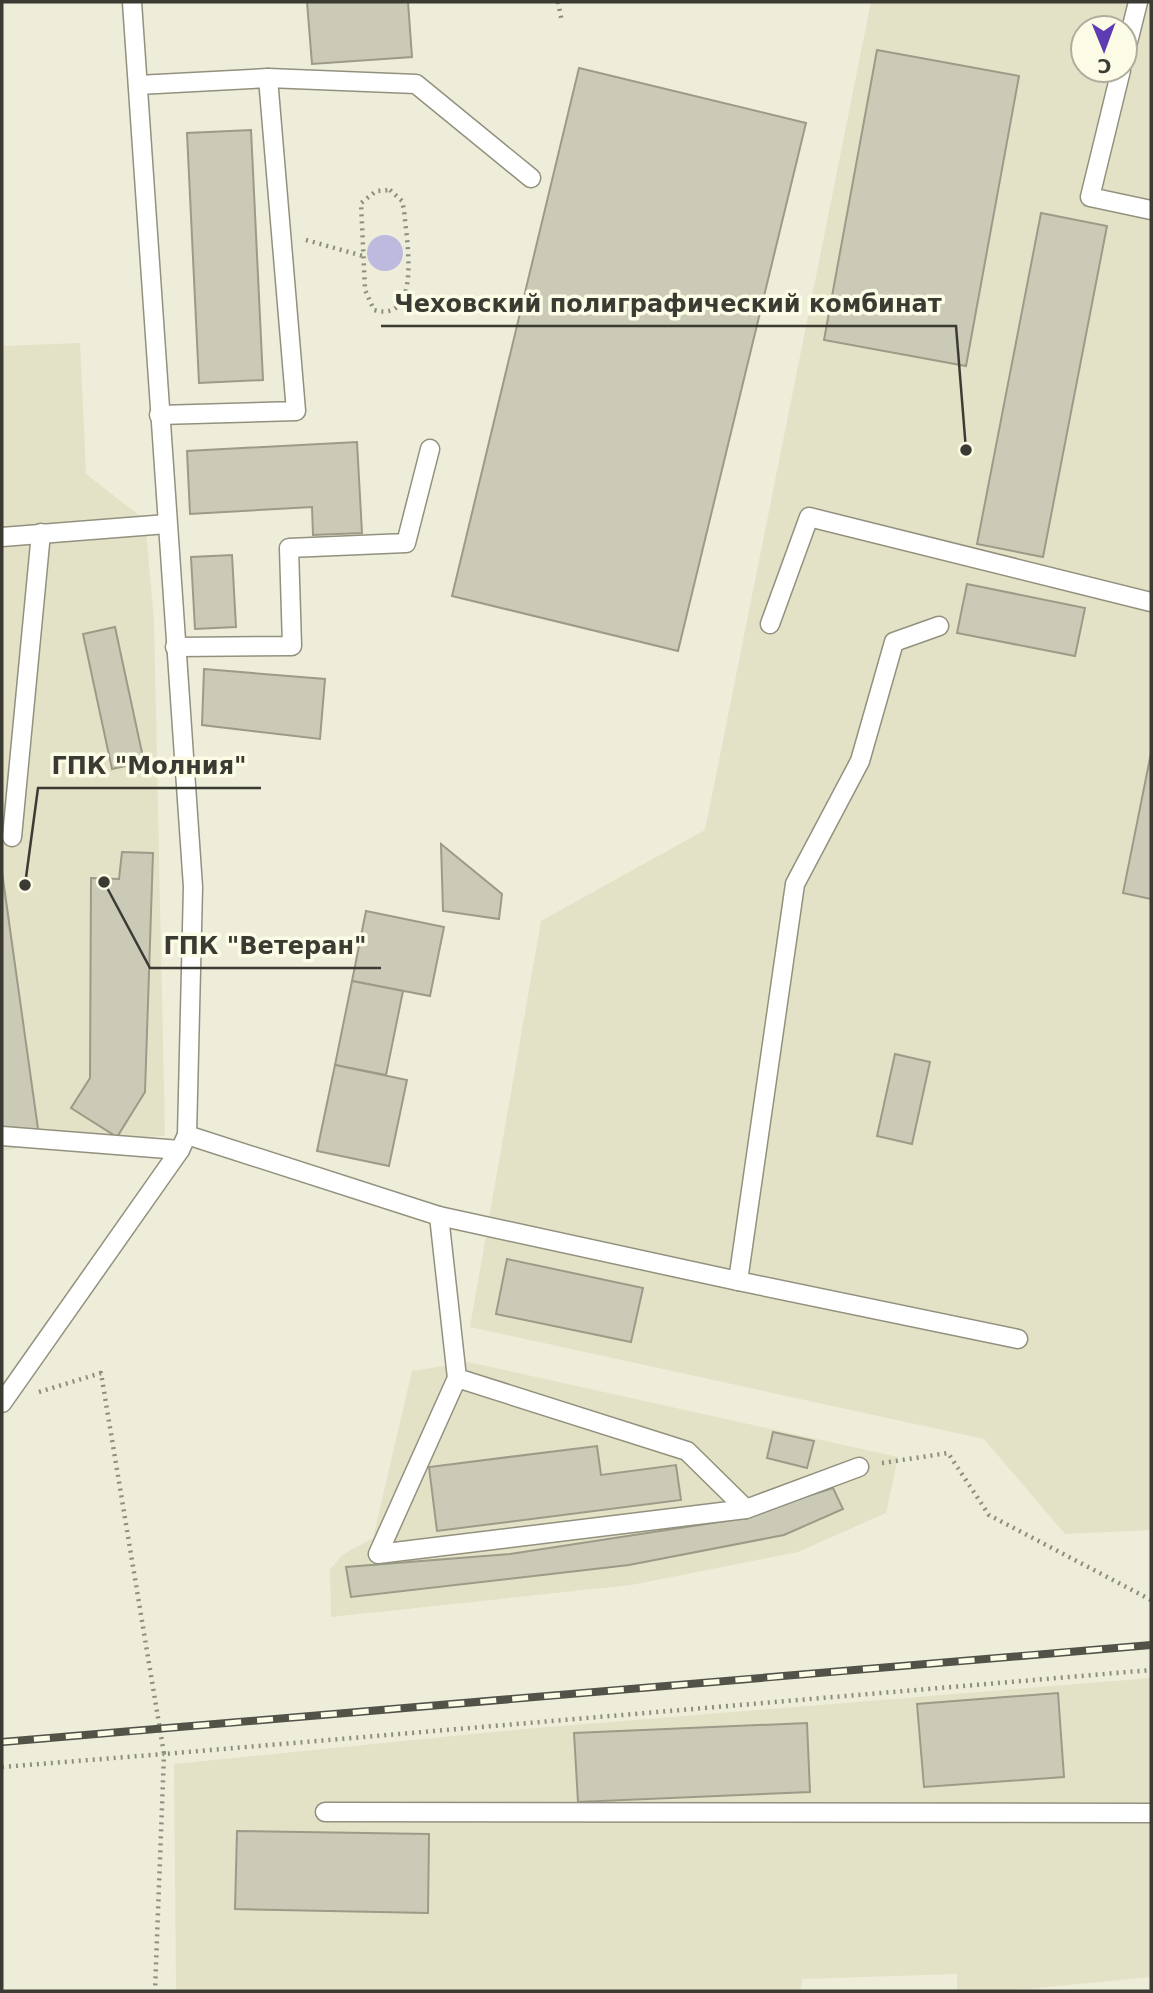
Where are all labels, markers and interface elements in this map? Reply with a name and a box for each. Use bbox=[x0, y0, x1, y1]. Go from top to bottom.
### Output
north arrow bbox=[1069, 14, 1139, 84]
text: С bbox=[1097, 55, 1111, 77]
callout: Чеховский полиграфический комбинат bbox=[381, 281, 956, 326]
text: Чеховский полиграфический комбинат bbox=[394, 290, 942, 318]
callout: ГПК "Молния" bbox=[38, 743, 261, 788]
text: ГПК "Молния" bbox=[51, 752, 247, 780]
callout: ГПК "Ветеран" bbox=[150, 923, 381, 968]
text: ГПК "Ветеран" bbox=[163, 932, 367, 960]

